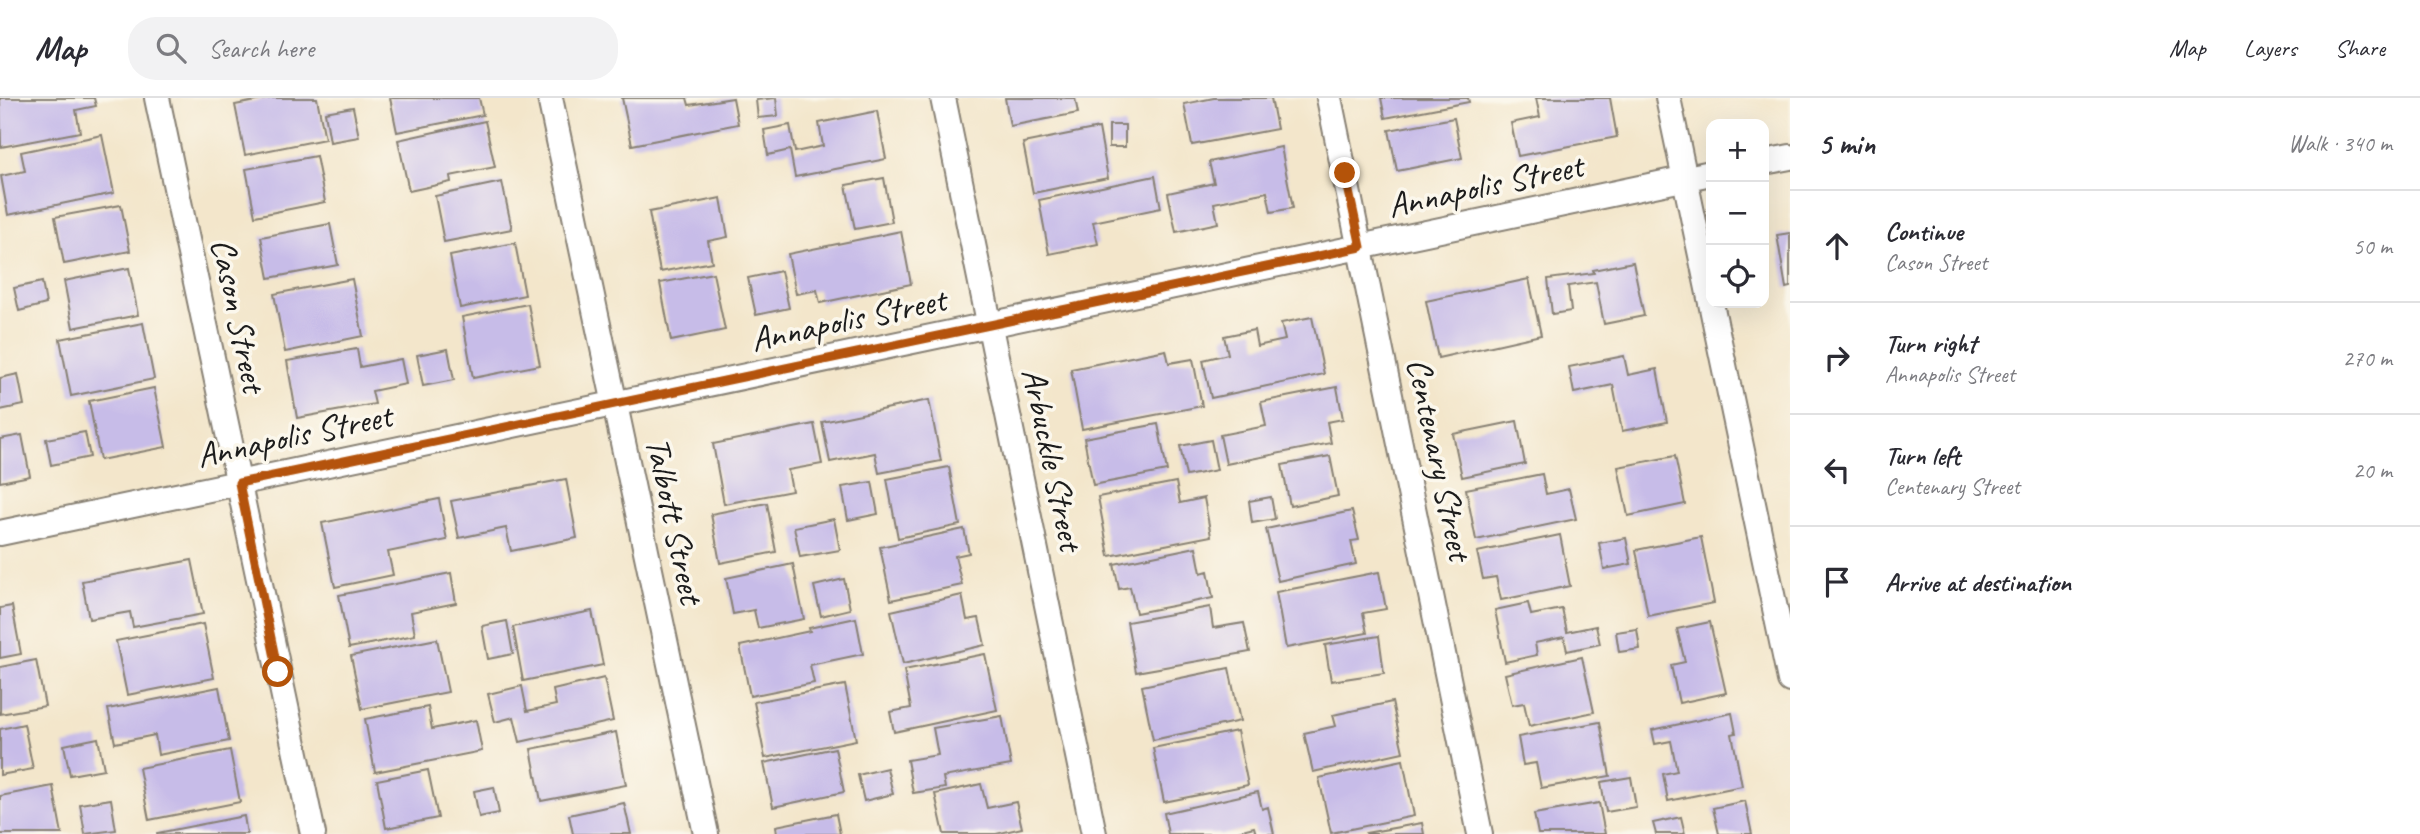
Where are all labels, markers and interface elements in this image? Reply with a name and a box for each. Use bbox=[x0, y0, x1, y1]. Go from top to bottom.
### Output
search box bbox=[128, 17, 618, 80]
text: Map bbox=[35, 27, 86, 69]
icon: search bbox=[152, 29, 190, 67]
text: Search here bbox=[208, 32, 314, 65]
text: Map bbox=[2169, 33, 2206, 63]
text: Layers bbox=[2244, 33, 2297, 63]
text: Share bbox=[2335, 33, 2385, 63]
map controls bbox=[1706, 119, 1769, 308]
button: + bbox=[1706, 119, 1769, 182]
text: 5 min bbox=[1818, 125, 1875, 163]
text: Walk · 340 m bbox=[2288, 129, 2392, 158]
street label: Annapolis Street bbox=[1384, 142, 1590, 228]
route end bbox=[1329, 157, 1360, 188]
button: − bbox=[1706, 182, 1769, 245]
text: Continue bbox=[1885, 215, 1963, 248]
icon: ahead bbox=[1818, 227, 1856, 265]
text: 50 m bbox=[2353, 232, 2392, 261]
street label: Cason Street bbox=[200, 234, 277, 399]
button: locate bbox=[1706, 245, 1769, 308]
text: Cason Street bbox=[1885, 248, 1987, 277]
street label: Annapolis Street bbox=[747, 276, 953, 362]
text: Turn right bbox=[1885, 327, 1976, 360]
icon: right bbox=[1818, 339, 1856, 377]
text: 270 m bbox=[2343, 344, 2392, 373]
street label: Centenary Street bbox=[1396, 354, 1484, 567]
text: Annapolis Street bbox=[1885, 360, 2015, 389]
street label: Arbuckle Street bbox=[1011, 364, 1094, 558]
street label: Annapolis Street bbox=[193, 392, 399, 478]
street label: Talbott Street bbox=[635, 433, 715, 611]
text: Turn left bbox=[1885, 439, 1960, 472]
icon: left bbox=[1818, 451, 1856, 489]
text: 20 m bbox=[2353, 456, 2392, 485]
text: Centenary Street bbox=[1885, 472, 2020, 501]
icon: arrive bbox=[1818, 563, 1856, 601]
text: Arrive at destination bbox=[1885, 566, 2071, 599]
route start bbox=[262, 656, 293, 687]

